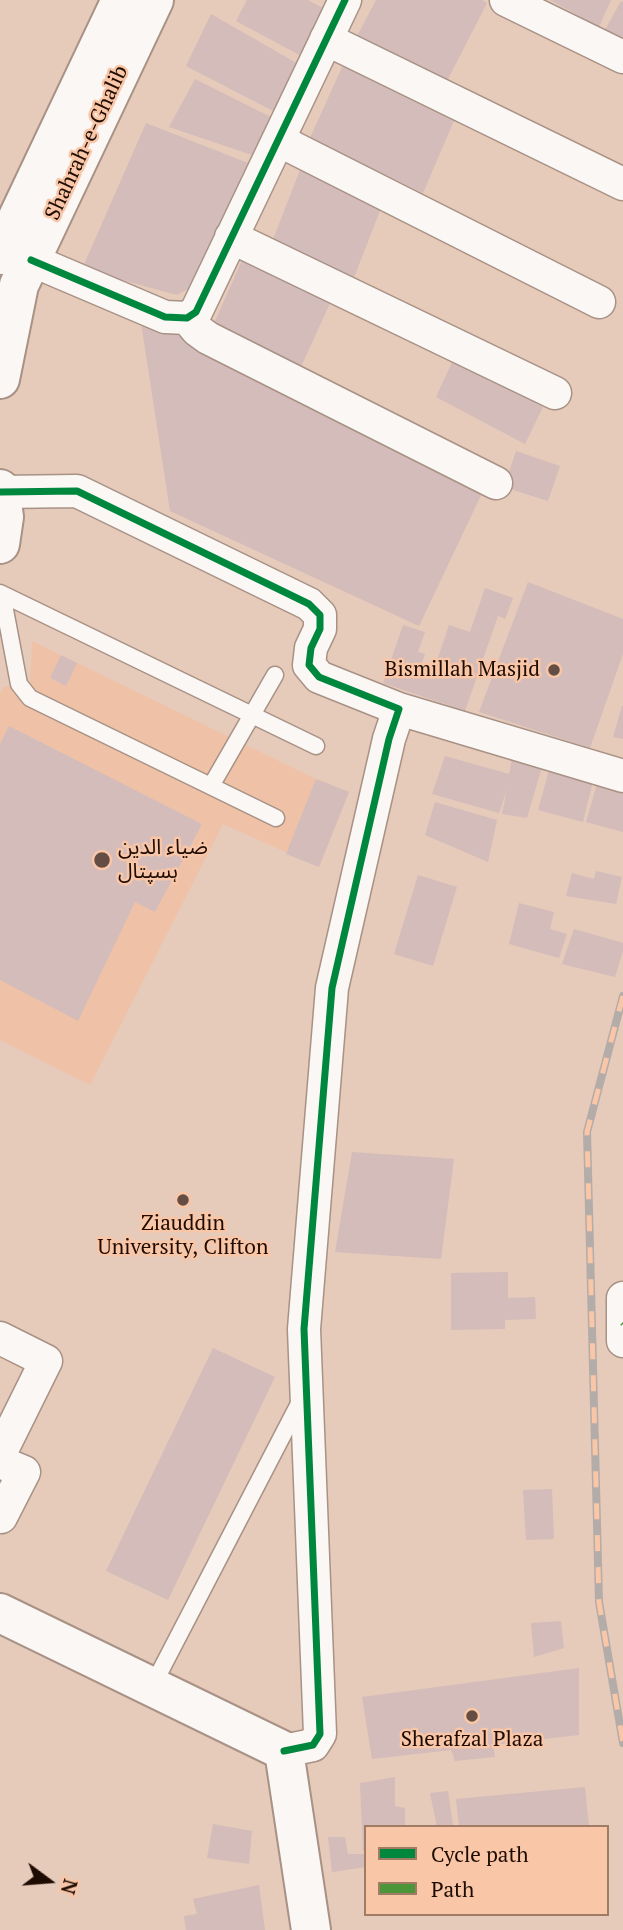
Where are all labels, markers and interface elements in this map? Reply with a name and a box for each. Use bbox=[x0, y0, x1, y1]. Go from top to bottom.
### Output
street label: Shahrah-e-Ghalib bbox=[40, 62, 134, 224]
place label: Bismillah Masjid bbox=[385, 657, 540, 683]
marker: Bismillah Masjid bbox=[546, 662, 562, 678]
place label: ضیاء الدین ہسپتال bbox=[118, 835, 208, 885]
marker: ضیاء الدین ہسپتال bbox=[92, 850, 112, 870]
marker: Ziauddin University, Clifton bbox=[175, 1192, 191, 1208]
place label: Ziauddin University, Clifton bbox=[98, 1211, 268, 1261]
marker: Sherafzal Plaza bbox=[464, 1708, 480, 1724]
place label: Sherafzal Plaza bbox=[401, 1727, 543, 1753]
legend bbox=[364, 1825, 609, 1916]
text: Cycle path bbox=[431, 1840, 529, 1868]
north arrow bbox=[14, 1846, 84, 1916]
text: Path bbox=[431, 1875, 474, 1903]
text: N bbox=[56, 1877, 84, 1897]

